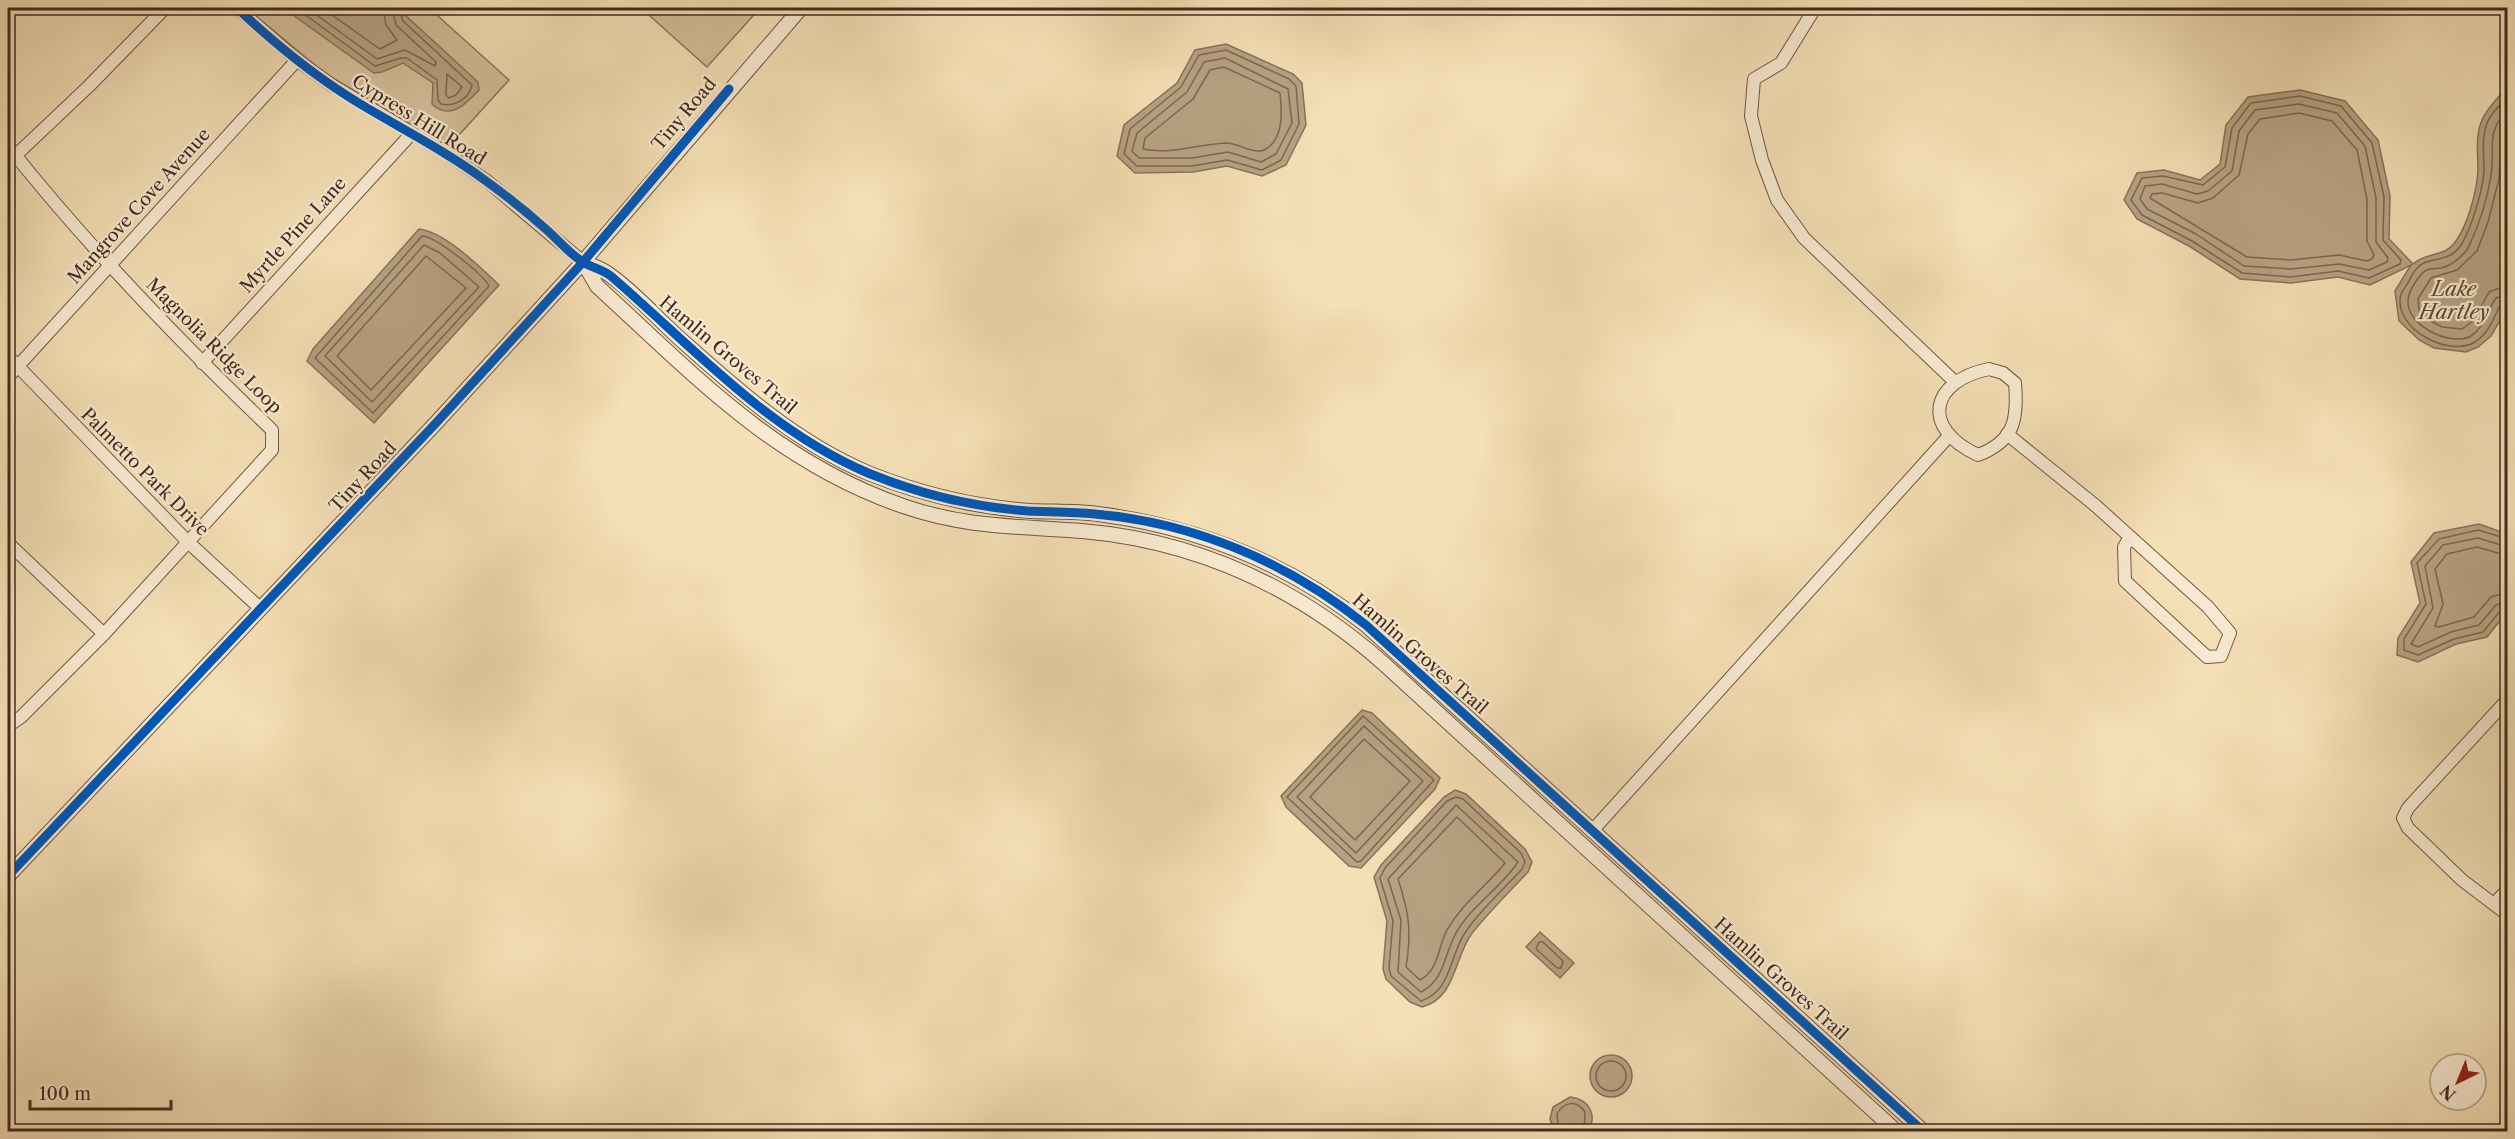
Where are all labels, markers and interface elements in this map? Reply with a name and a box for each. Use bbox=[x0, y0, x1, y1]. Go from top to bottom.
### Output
street label: Cypress Hill Road bbox=[348, 70, 490, 170]
street label: Tiny Road bbox=[647, 73, 721, 155]
street label: Mangrove Cove Avenue bbox=[63, 124, 215, 288]
street label: Myrtle Pine Lane bbox=[235, 173, 351, 297]
street label: Magnolia Ridge Loop bbox=[141, 273, 287, 419]
water label: Lake Hartley bbox=[2417, 277, 2489, 324]
street label: Hamlin Groves Trail bbox=[655, 291, 801, 419]
street label: Palmetto Park Drive bbox=[76, 403, 214, 541]
street label: Tiny Road bbox=[325, 437, 401, 517]
street label: Hamlin Groves Trail bbox=[1348, 589, 1492, 719]
street label: Hamlin Groves Trail bbox=[1710, 913, 1852, 1045]
north arrow bbox=[2428, 1052, 2488, 1112]
scale bar bbox=[30, 1073, 171, 1111]
text: N bbox=[2436, 1081, 2460, 1105]
text: 100 m bbox=[39, 1083, 91, 1105]

